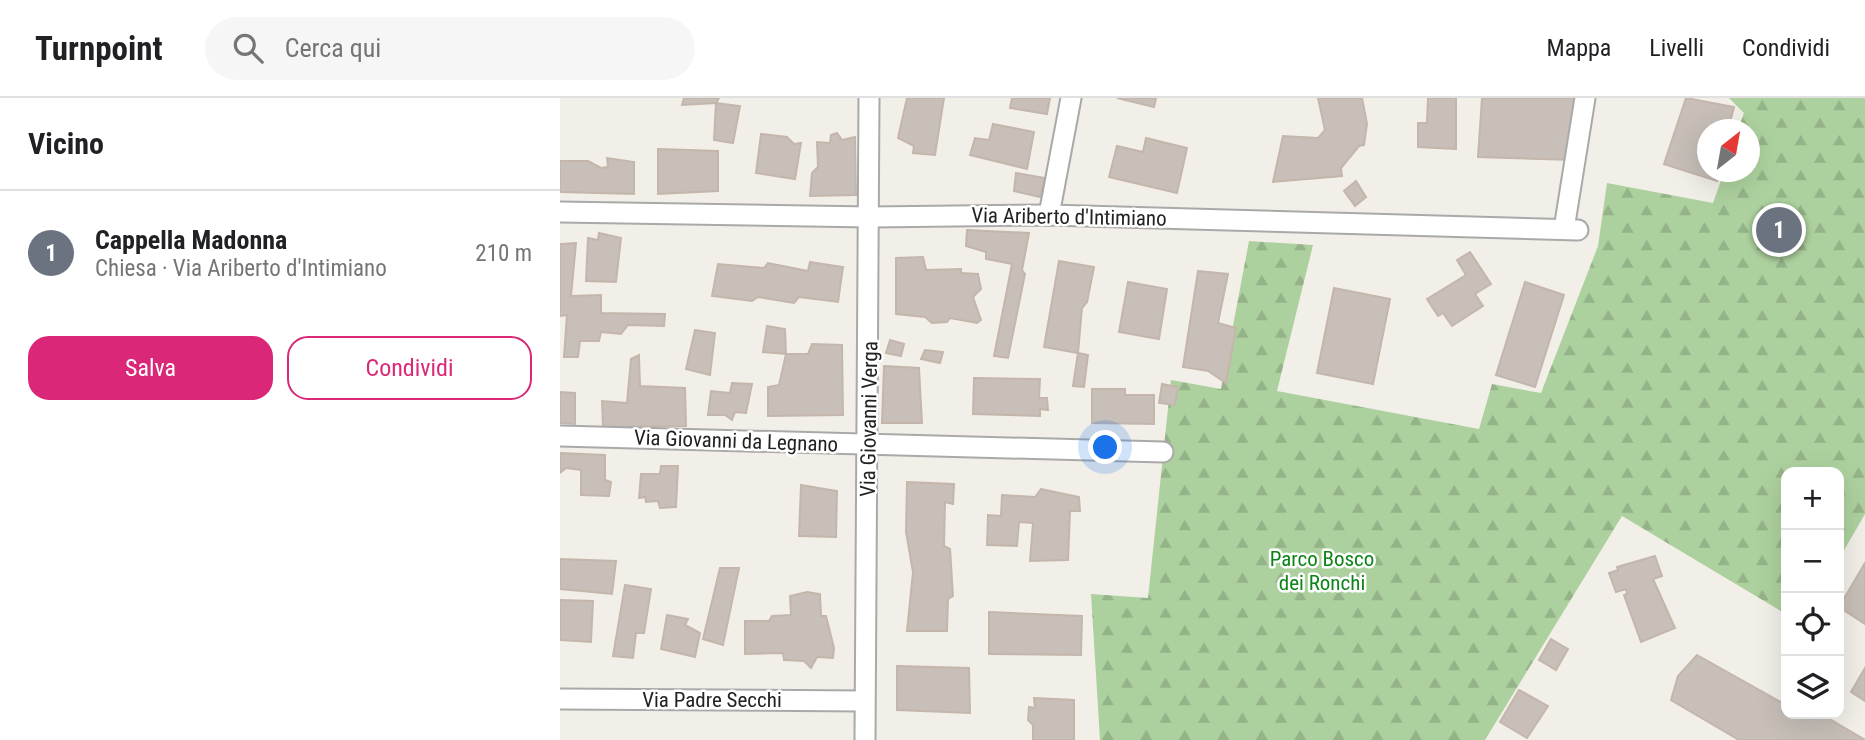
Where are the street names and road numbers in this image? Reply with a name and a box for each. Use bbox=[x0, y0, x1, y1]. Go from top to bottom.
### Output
street label: Via Ariberto d'Intimiano bbox=[971, 203, 1167, 231]
street label: Via Giovanni Verga bbox=[856, 341, 882, 497]
street label: Via Giovanni da Legnano bbox=[633, 425, 839, 457]
street label: Via Padre Secchi bbox=[642, 688, 782, 712]

